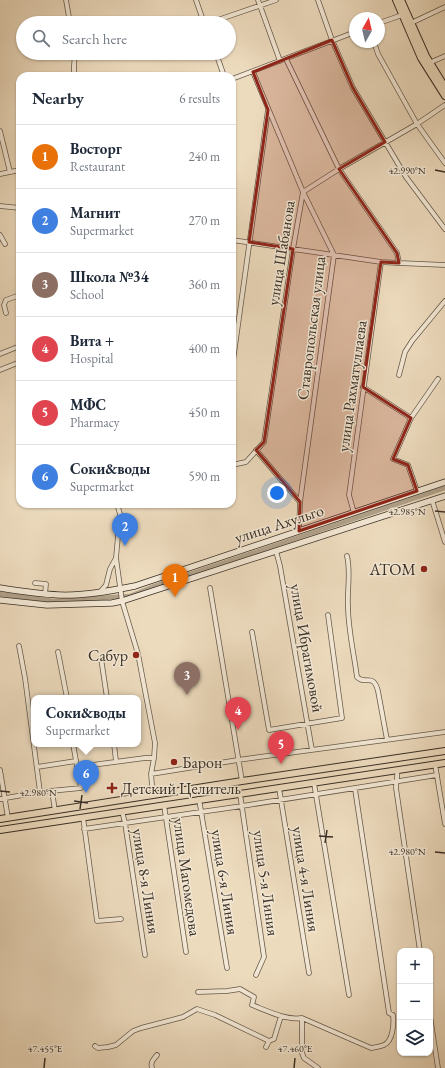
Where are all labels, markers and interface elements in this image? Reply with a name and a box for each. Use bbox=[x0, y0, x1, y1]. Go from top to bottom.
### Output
north arrow bbox=[349, 12, 385, 48]
search box bbox=[16, 16, 236, 60]
icon: search bbox=[30, 27, 52, 49]
text: Search here bbox=[62, 29, 127, 48]
text: Nearby bbox=[32, 87, 84, 109]
text: 6 results bbox=[179, 90, 220, 107]
text: Восторг bbox=[70, 139, 122, 158]
text: 1 bbox=[42, 148, 48, 165]
text: 240 m bbox=[189, 148, 220, 165]
text: Restaurant bbox=[70, 158, 125, 175]
text: 42.990°N bbox=[388, 164, 426, 177]
street label: улица Шабанова bbox=[262, 198, 300, 307]
text: Магнит bbox=[70, 203, 120, 222]
text: 2 bbox=[42, 212, 48, 229]
text: 270 m bbox=[189, 212, 220, 229]
text: Supermarket bbox=[70, 222, 134, 239]
street label: Ставропольская улица bbox=[292, 254, 330, 401]
text: Школа №34 bbox=[70, 267, 149, 286]
text: 3 bbox=[42, 276, 48, 293]
text: 360 m bbox=[189, 276, 220, 293]
text: School bbox=[70, 286, 104, 303]
street label: улица Рахматуллаева bbox=[332, 318, 372, 453]
text: Вита + bbox=[70, 331, 114, 350]
text: 4 bbox=[42, 340, 48, 357]
text: 400 m bbox=[189, 340, 220, 357]
text: Hospital bbox=[70, 350, 114, 367]
text: МФС bbox=[70, 395, 106, 414]
text: 5 bbox=[42, 404, 48, 421]
text: 450 m bbox=[189, 404, 220, 421]
text: Pharmacy bbox=[70, 414, 119, 431]
text: Соки&воды bbox=[70, 459, 150, 478]
text: 6 bbox=[42, 468, 48, 485]
text: 590 m bbox=[189, 468, 220, 485]
text: Supermarket bbox=[70, 478, 134, 495]
your location bbox=[267, 483, 287, 503]
street label: улица Ахульго bbox=[232, 500, 326, 548]
text: 42.985°N bbox=[388, 505, 426, 518]
pin: 2 bbox=[112, 513, 138, 546]
place label: АТОМ bbox=[368, 559, 416, 580]
pin: 1 bbox=[162, 564, 188, 597]
marker: АТОМ bbox=[419, 564, 429, 574]
street label: улица Ибрагимовой bbox=[285, 582, 329, 715]
place label: Сабур bbox=[88, 645, 128, 666]
marker: Сабур bbox=[131, 650, 141, 660]
pin: 3 bbox=[174, 662, 200, 695]
popup bbox=[31, 695, 141, 747]
pin: 4 bbox=[225, 697, 251, 730]
text: Соки&воды bbox=[46, 703, 126, 722]
text: Supermarket bbox=[46, 722, 110, 739]
pin: 5 bbox=[268, 731, 294, 764]
place label: Барон bbox=[182, 752, 222, 773]
marker: Барон bbox=[169, 757, 179, 767]
pin: 6 bbox=[73, 760, 99, 793]
place label: Детский Целитель bbox=[121, 778, 241, 799]
marker: Детский Целитель bbox=[106, 782, 118, 794]
text: 42.980°N bbox=[19, 786, 57, 799]
street label: улица Магомедова bbox=[168, 817, 206, 938]
street label: улица 4-я Линия bbox=[287, 825, 325, 933]
street label: улица 8-я Линия bbox=[127, 827, 165, 935]
street label: улица 6-я Линия bbox=[206, 828, 244, 936]
street label: улица 5-я Линия bbox=[248, 829, 284, 937]
text: 42.980°N bbox=[388, 845, 426, 858]
map controls bbox=[397, 948, 433, 1056]
button: + bbox=[397, 948, 433, 984]
button: − bbox=[397, 984, 433, 1020]
button: layers bbox=[397, 1020, 433, 1056]
text: 47.455°E bbox=[28, 1042, 63, 1055]
text: 47.460°E bbox=[278, 1042, 313, 1055]

